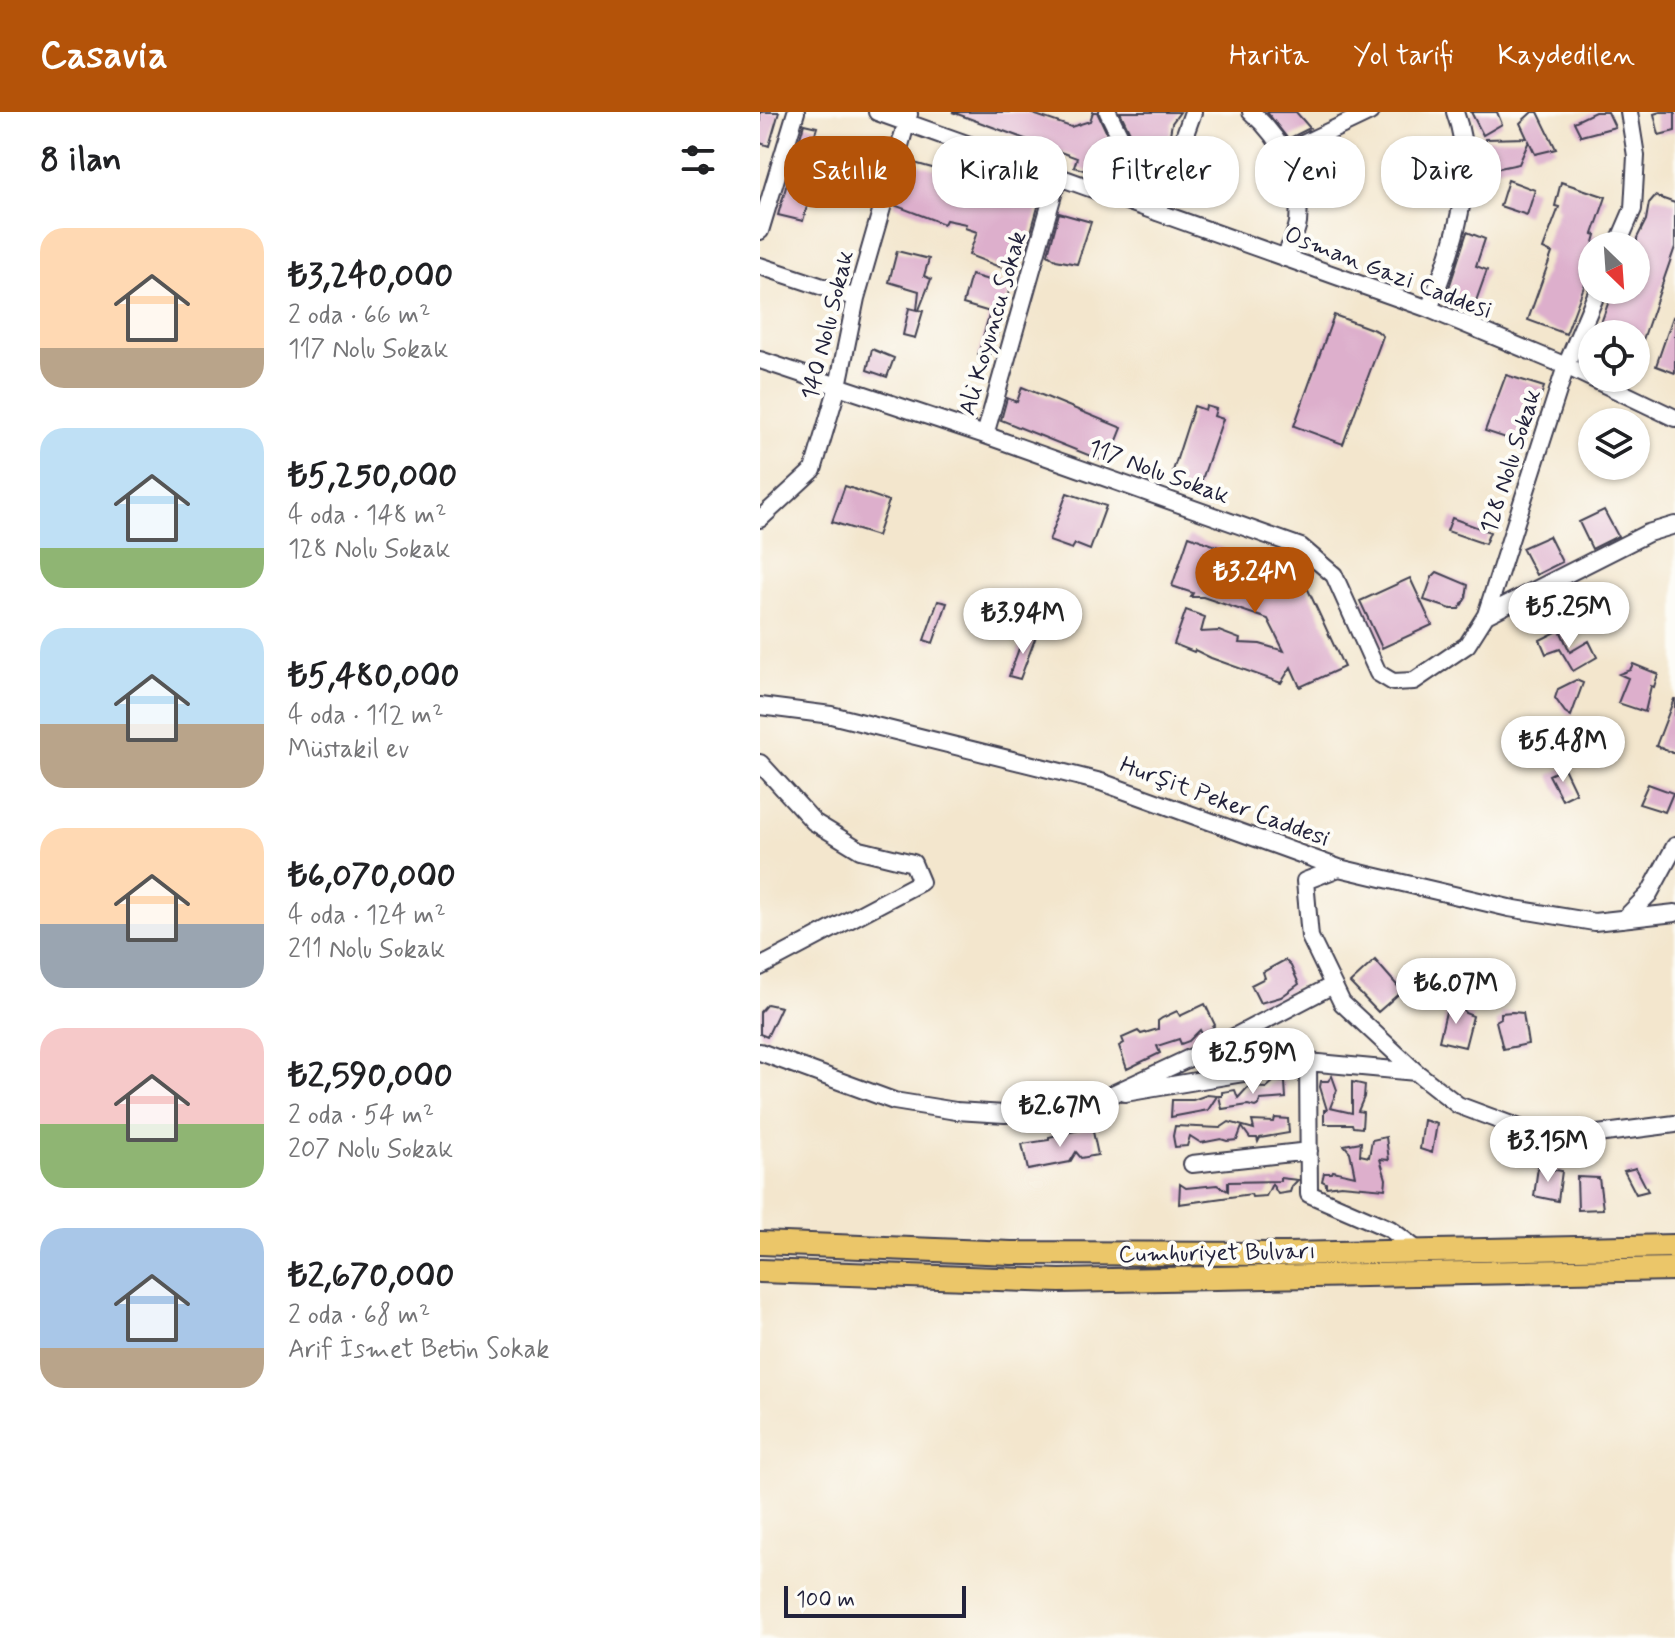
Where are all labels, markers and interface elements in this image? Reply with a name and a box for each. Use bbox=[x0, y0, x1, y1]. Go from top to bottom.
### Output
text: Casavia bbox=[40, 32, 168, 81]
text: Harita bbox=[1229, 38, 1309, 75]
text: Yol tarifi bbox=[1353, 38, 1454, 75]
text: Kaydedilen bbox=[1498, 38, 1635, 75]
chip: Satılık bbox=[784, 136, 916, 208]
chip: Kiralık bbox=[932, 136, 1067, 208]
chip: Filtreler bbox=[1083, 136, 1239, 208]
chip: Yeni bbox=[1255, 136, 1365, 208]
chip: Daire bbox=[1381, 136, 1501, 208]
text: 8 ilan bbox=[40, 138, 122, 183]
icon: filters bbox=[676, 138, 720, 182]
street label: Osman Gazi Caddesi bbox=[1280, 219, 1497, 327]
street label: Ali Koyuncu Sokak bbox=[952, 228, 1035, 419]
north arrow bbox=[1578, 232, 1650, 304]
map controls bbox=[1578, 232, 1650, 480]
street label: 140 Nolu Sokak bbox=[795, 247, 862, 404]
text: ₺3,240,000 bbox=[288, 254, 453, 299]
icon: home bbox=[104, 260, 200, 356]
text: 2 oda · 66 m² bbox=[288, 299, 430, 333]
button: locate bbox=[1578, 320, 1650, 392]
text: 117 Nolu Sokak bbox=[288, 333, 448, 367]
street label: 128 Nolu Sokak bbox=[1474, 385, 1549, 538]
button: layers bbox=[1578, 408, 1650, 480]
street label: 117 Nolu Sokak bbox=[1084, 433, 1233, 512]
text: ₺5,250,000 bbox=[288, 454, 457, 499]
icon: home bbox=[104, 460, 200, 556]
text: 4 oda · 148 m² bbox=[288, 499, 447, 533]
text: 128 Nolu Sokak bbox=[288, 533, 450, 567]
pin: ₺3.24M bbox=[1190, 547, 1320, 615]
text: ₺3.24M bbox=[1213, 556, 1297, 590]
pin: ₺5.25M bbox=[1504, 582, 1634, 650]
pin: ₺3.94M bbox=[958, 588, 1088, 656]
text: ₺5.25M bbox=[1526, 591, 1612, 625]
text: ₺3.94M bbox=[981, 597, 1065, 631]
text: ₺5,480,000 bbox=[288, 654, 459, 699]
icon: home bbox=[104, 660, 200, 756]
text: 4 oda · 112 m² bbox=[288, 699, 443, 733]
pin: ₺5.48M bbox=[1498, 716, 1628, 784]
text: ₺5.48M bbox=[1519, 725, 1607, 759]
text: Müstakil ev bbox=[288, 733, 409, 767]
street label: Hurşit Peker Caddesi bbox=[1115, 750, 1334, 855]
text: ₺6,070,000 bbox=[288, 854, 456, 899]
icon: home bbox=[104, 860, 200, 956]
text: 4 oda · 124 m² bbox=[288, 899, 446, 933]
text: 211 Nolu Sokak bbox=[288, 933, 445, 967]
pin: ₺6.07M bbox=[1391, 958, 1521, 1026]
text: ₺6.07M bbox=[1414, 967, 1498, 1001]
pin: ₺2.59M bbox=[1188, 1028, 1318, 1096]
text: ₺2.59M bbox=[1210, 1037, 1296, 1071]
text: ₺2,590,000 bbox=[288, 1054, 453, 1099]
icon: home bbox=[104, 1060, 200, 1156]
pin: ₺2.67M bbox=[995, 1081, 1125, 1149]
text: ₺2.67M bbox=[1019, 1090, 1101, 1124]
text: 2 oda · 54 m² bbox=[288, 1099, 434, 1133]
pin: ₺3.15M bbox=[1483, 1116, 1613, 1184]
text: ₺3.15M bbox=[1508, 1125, 1588, 1159]
text: 207 Nolu Sokak bbox=[288, 1133, 453, 1167]
street label: Cumhuriyet Bulvarı bbox=[1118, 1236, 1316, 1271]
text: ₺2,670,000 bbox=[288, 1254, 454, 1299]
icon: home bbox=[104, 1260, 200, 1356]
text: 2 oda · 68 m² bbox=[288, 1299, 430, 1333]
text: Arif İsmet Betin Sokak bbox=[288, 1333, 549, 1367]
scale bar bbox=[784, 1582, 966, 1618]
text: 100 m bbox=[796, 1586, 855, 1614]

